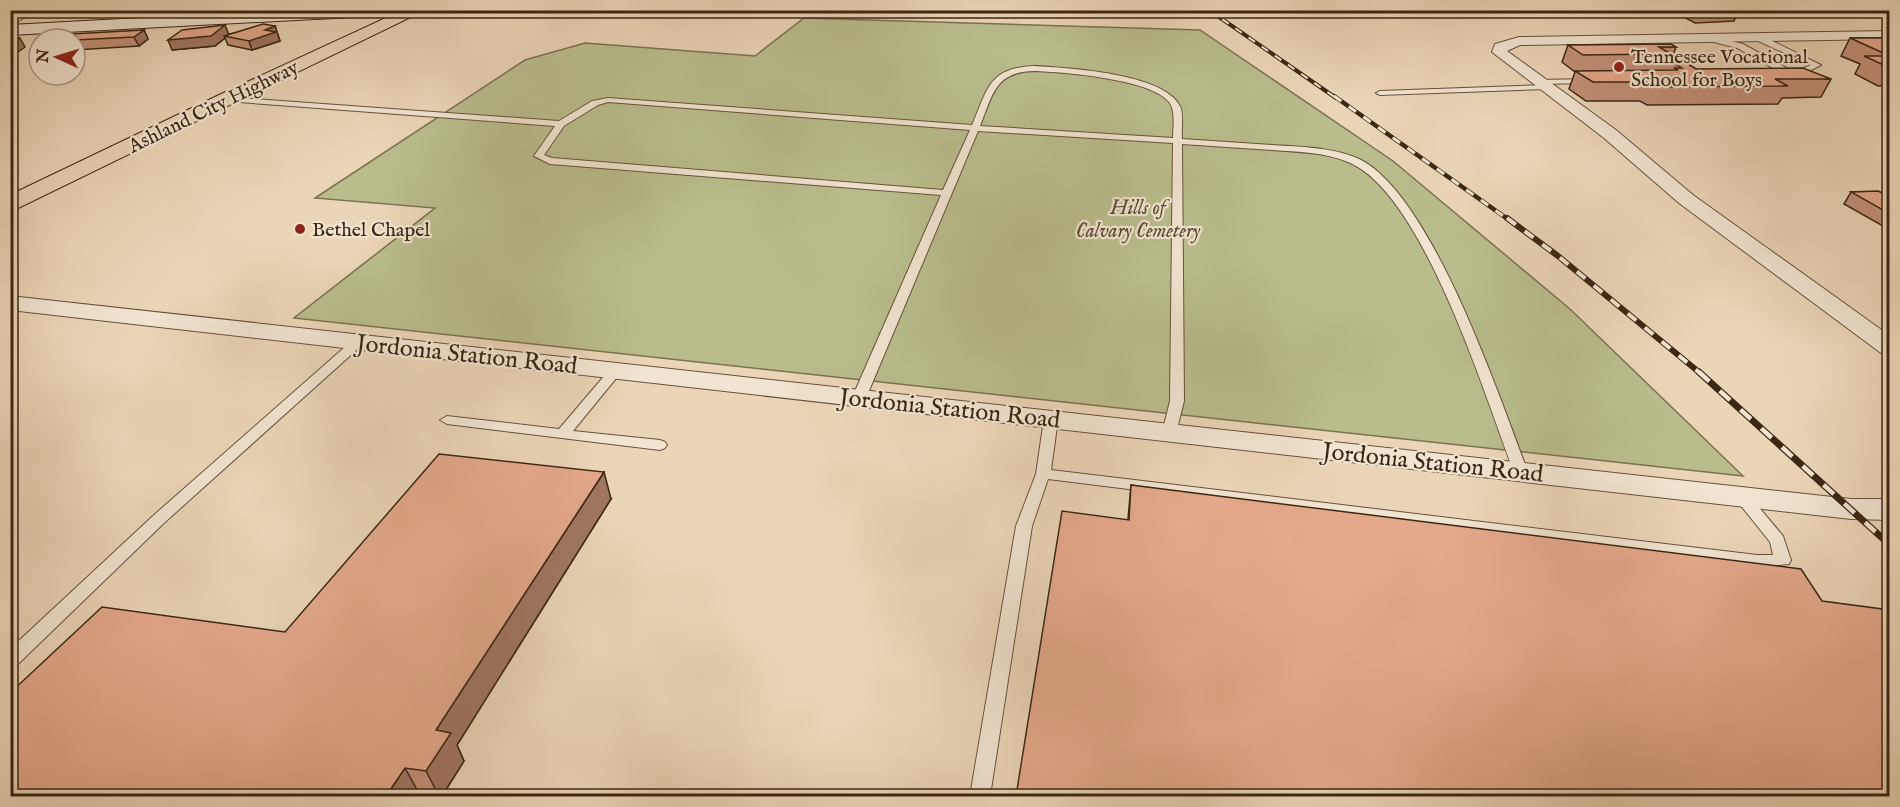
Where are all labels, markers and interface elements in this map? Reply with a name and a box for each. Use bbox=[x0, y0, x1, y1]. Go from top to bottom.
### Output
north arrow bbox=[27, 27, 87, 87]
place label: Tennessee Vocational School for Boys bbox=[1631, 45, 1808, 93]
text: N bbox=[34, 48, 55, 65]
street label: Ashland City Highway bbox=[123, 55, 303, 160]
marker: Tennessee Vocational School for Boys bbox=[1612, 60, 1626, 74]
park label: Hills of Calvary Cemetery bbox=[1076, 196, 1201, 244]
place label: Bethel Chapel bbox=[312, 218, 430, 243]
marker: Bethel Chapel bbox=[293, 222, 307, 236]
street label: Jordonia Station Road bbox=[352, 328, 579, 383]
street label: Jordonia Station Road bbox=[835, 382, 1062, 437]
street label: Jordonia Station Road bbox=[1318, 436, 1545, 491]

